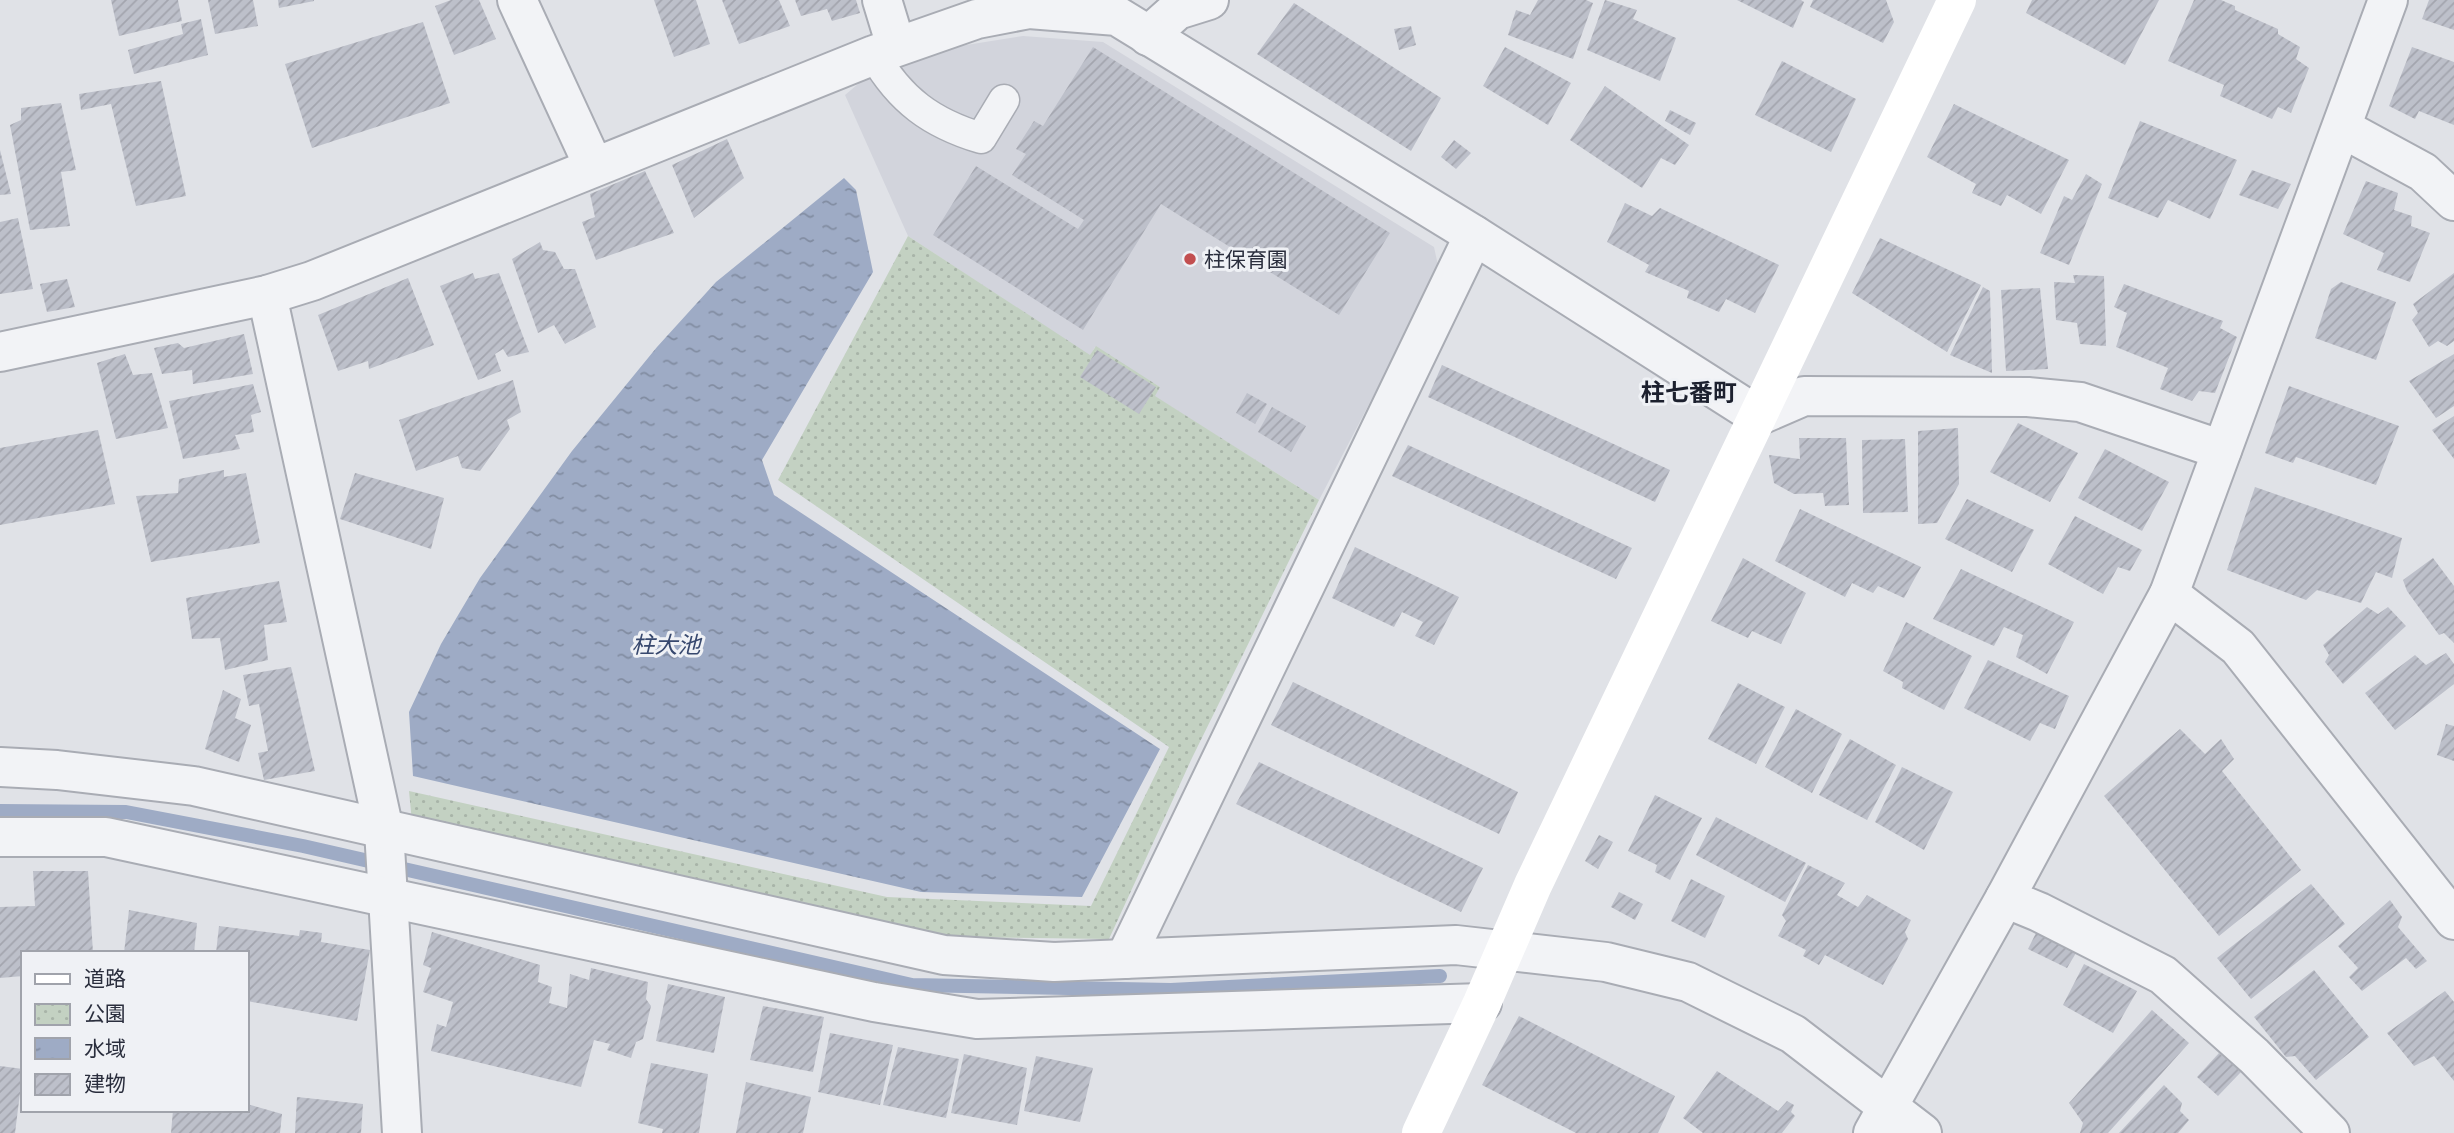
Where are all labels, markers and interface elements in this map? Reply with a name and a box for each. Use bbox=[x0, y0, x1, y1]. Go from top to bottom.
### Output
place label: 柱保育園 bbox=[1204, 245, 1288, 273]
marker: 柱保育園 bbox=[1182, 251, 1198, 267]
district label: 柱七番町 bbox=[1641, 375, 1737, 408]
water label: 柱大池 bbox=[632, 628, 703, 660]
legend bbox=[21, 951, 248, 1112]
text: 道路 bbox=[84, 964, 126, 992]
text: 公園 bbox=[84, 999, 126, 1027]
text: 水域 bbox=[84, 1034, 126, 1062]
text: 建物 bbox=[84, 1069, 126, 1097]

